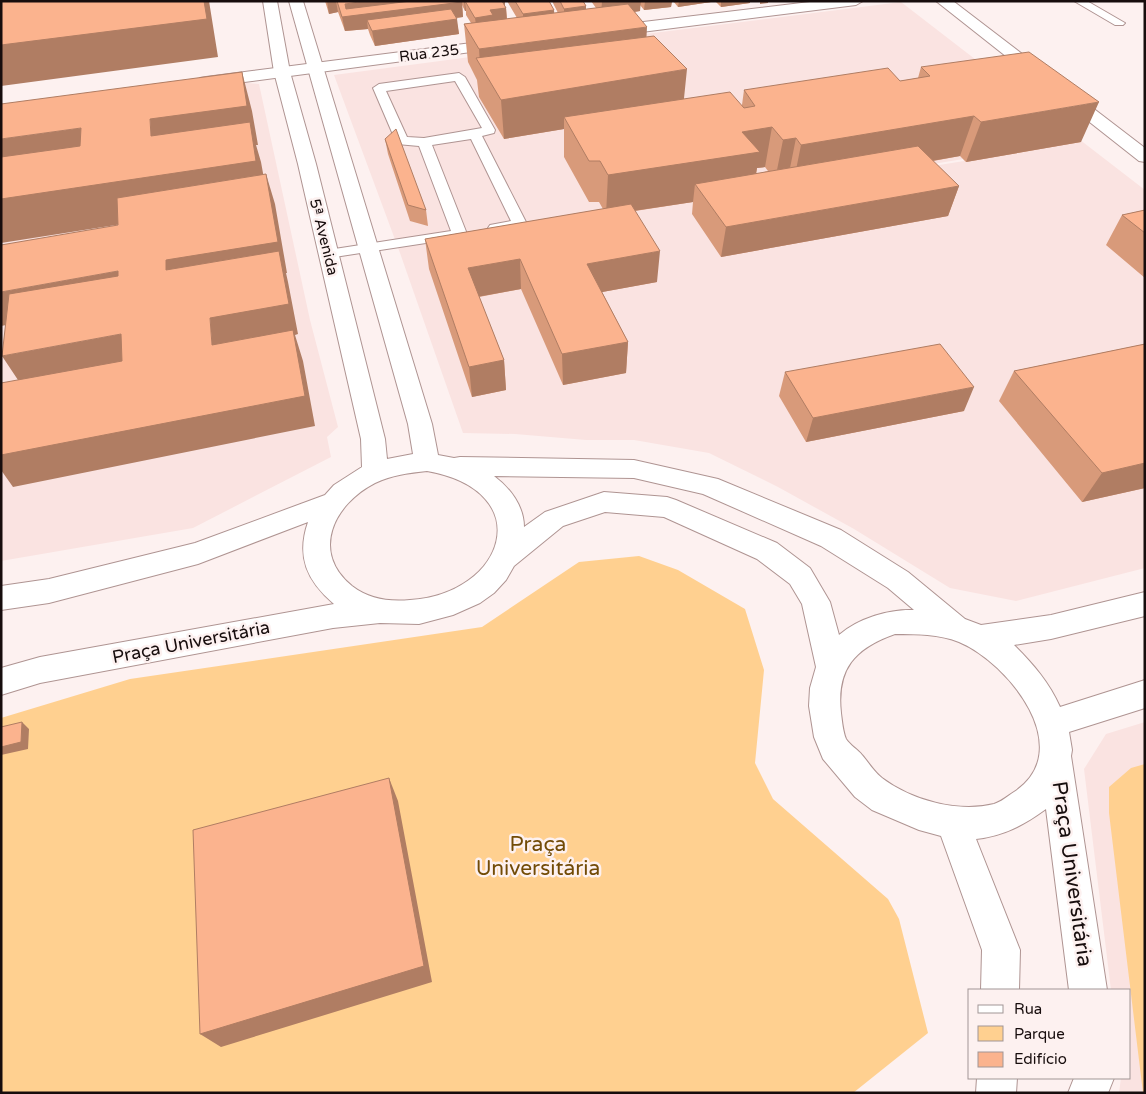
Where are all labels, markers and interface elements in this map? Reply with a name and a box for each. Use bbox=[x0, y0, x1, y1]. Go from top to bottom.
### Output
street label: Rua 235 bbox=[398, 40, 460, 66]
street label: 5ª Avenida bbox=[306, 197, 342, 277]
street label: Praça Universitária bbox=[110, 616, 272, 668]
street label: Praça Universitária bbox=[1047, 780, 1097, 968]
park label: Praça Universitária bbox=[476, 832, 600, 881]
legend bbox=[968, 989, 1131, 1079]
text: Rua bbox=[1014, 1000, 1042, 1018]
text: Parque bbox=[1014, 1025, 1065, 1043]
text: Edifício bbox=[1014, 1050, 1067, 1068]

